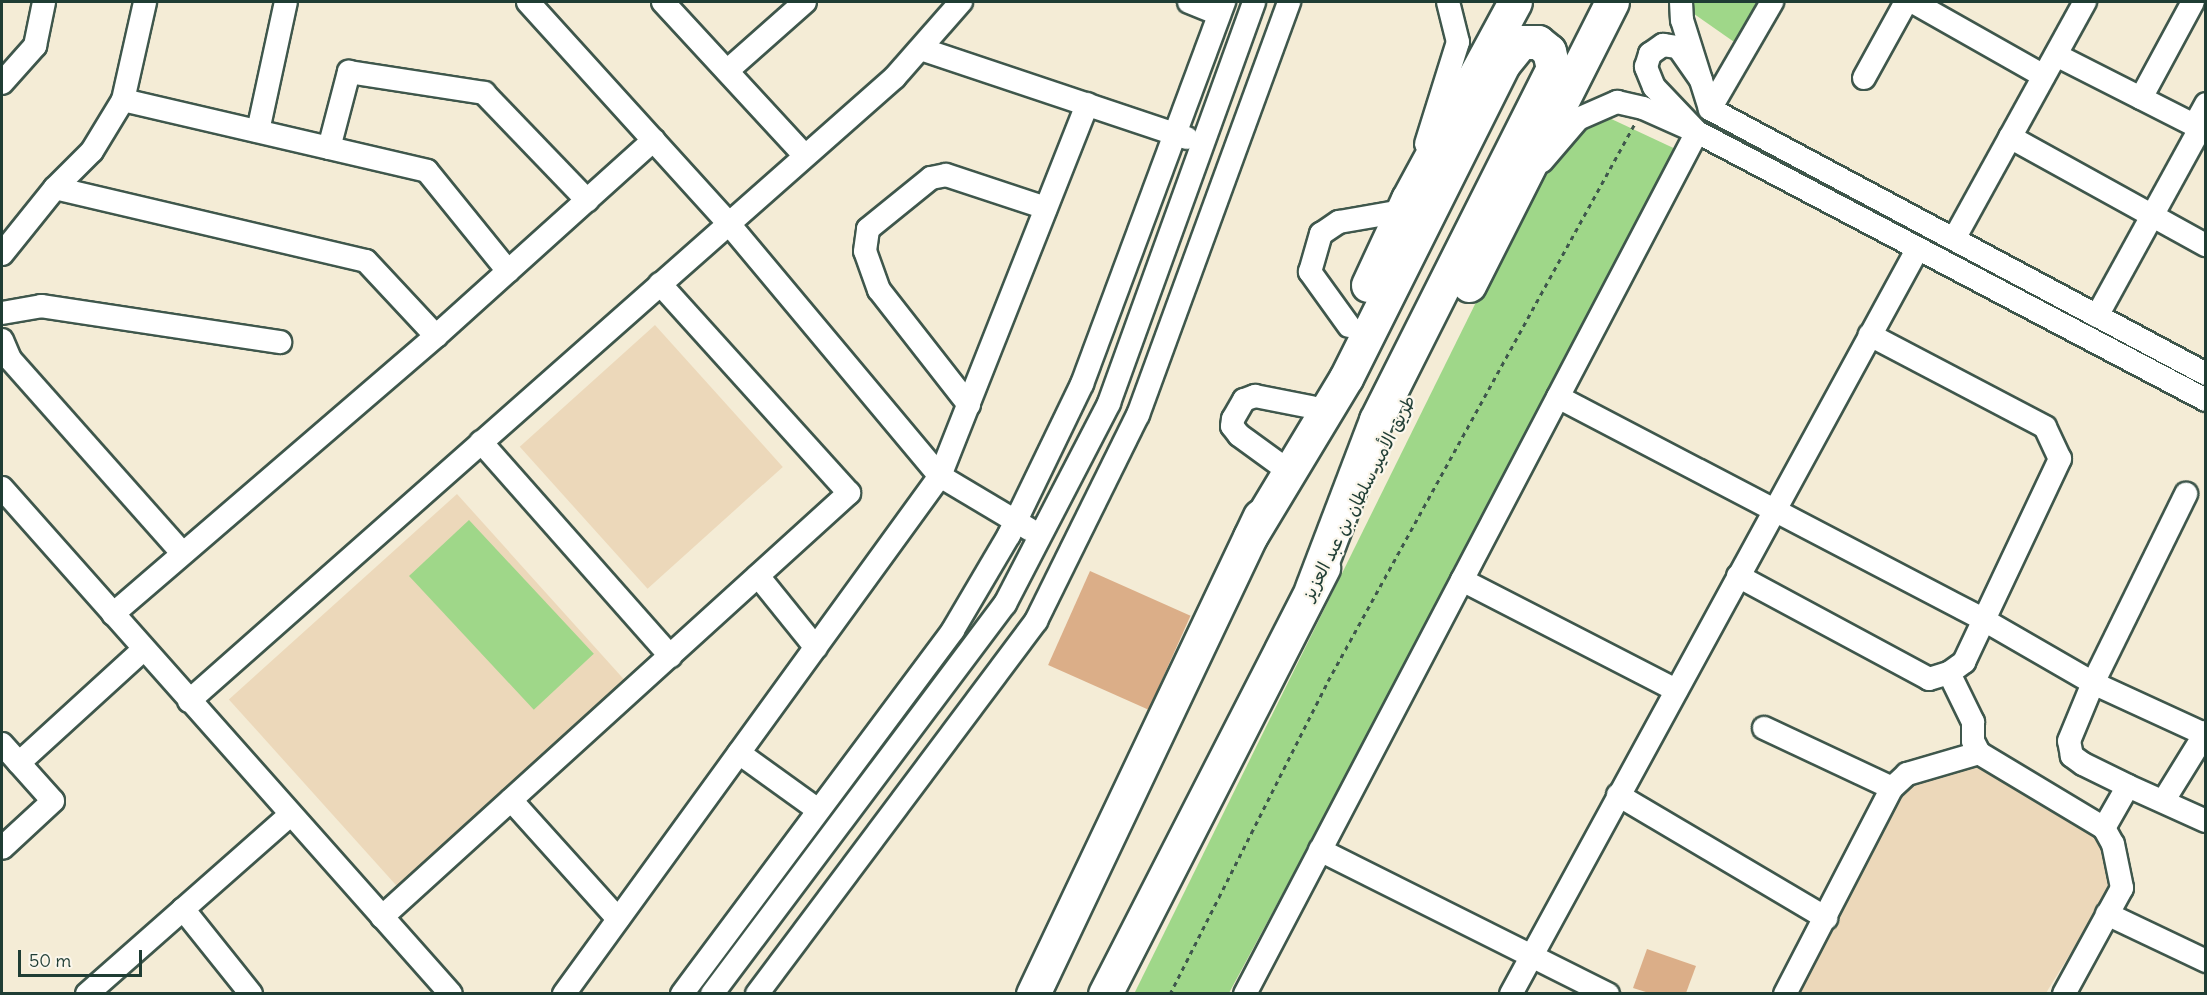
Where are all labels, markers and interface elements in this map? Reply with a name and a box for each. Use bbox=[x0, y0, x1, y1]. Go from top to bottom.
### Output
street label: طريق الأمير سلطان بن عبد العزيز bbox=[1298, 392, 1420, 604]
scale bar bbox=[21, 938, 146, 976]
text: 50 m bbox=[29, 949, 71, 972]

